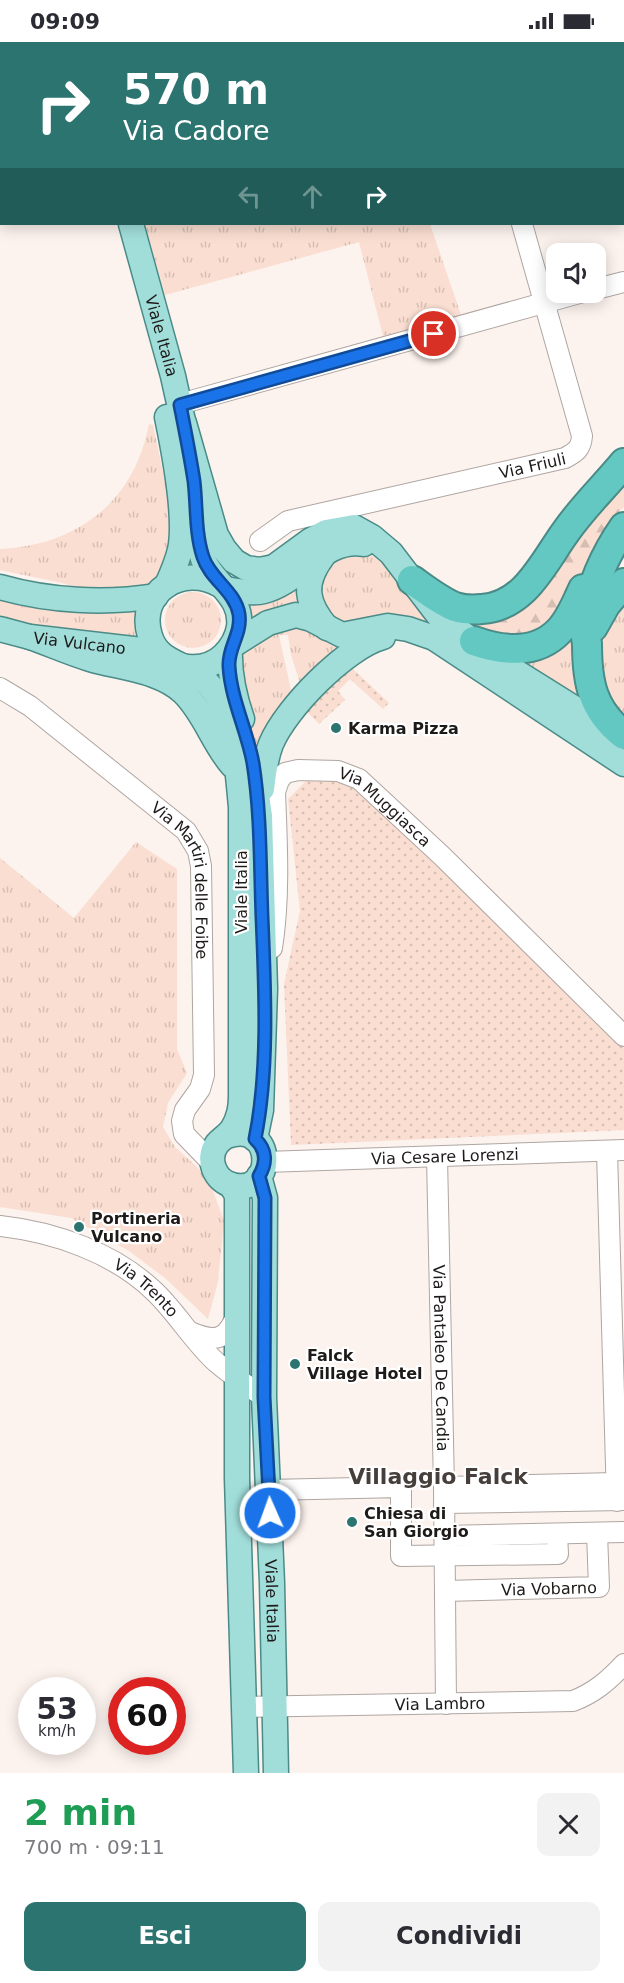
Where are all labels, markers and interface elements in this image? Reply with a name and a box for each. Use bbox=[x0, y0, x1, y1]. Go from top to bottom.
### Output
text: 09:09 bbox=[30, 9, 100, 34]
text: 570 m bbox=[123, 65, 269, 114]
icon: right bbox=[24, 66, 102, 144]
text: Via Cadore bbox=[123, 115, 270, 146]
icon: left bbox=[233, 180, 266, 213]
icon: ahead bbox=[296, 180, 329, 213]
icon: right bbox=[359, 180, 392, 213]
map controls bbox=[546, 243, 606, 303]
button: sound bbox=[546, 243, 606, 303]
street label: Viale Italia bbox=[141, 293, 182, 379]
pin bbox=[408, 308, 459, 359]
icon: arrive bbox=[417, 317, 450, 350]
street label: Via Friuli bbox=[497, 449, 568, 483]
street label: Via Vulcano bbox=[32, 628, 127, 658]
place label: Karma Pizza bbox=[348, 719, 459, 738]
marker: Karma Pizza bbox=[329, 721, 343, 735]
street label: Via Muggiasca bbox=[336, 763, 435, 851]
street label: Via Martiri delle Foibe bbox=[147, 798, 211, 959]
street label: Viale Italia bbox=[232, 850, 251, 934]
street label: Via Cesare Lorenzi bbox=[371, 1145, 519, 1168]
place label: Portineria Vulcano bbox=[91, 1209, 181, 1246]
marker: Portineria Vulcano bbox=[72, 1220, 86, 1234]
street label: Via Trento bbox=[111, 1255, 182, 1321]
street label: Via Pantaleo De Candia bbox=[429, 1264, 452, 1452]
place label: Falck Village Hotel bbox=[307, 1346, 423, 1383]
marker: Falck Village Hotel bbox=[288, 1357, 302, 1371]
district label: Villaggio Falck bbox=[348, 1464, 529, 1489]
position arrow bbox=[238, 1481, 302, 1545]
place label: Chiesa di San Giorgio bbox=[364, 1504, 469, 1541]
marker: Chiesa di San Giorgio bbox=[345, 1515, 359, 1529]
street label: Viale Italia bbox=[261, 1559, 282, 1643]
street label: Via Vobarno bbox=[501, 1578, 597, 1600]
speed limit sign: 60 bbox=[108, 1677, 186, 1755]
text: 53 bbox=[36, 1691, 78, 1726]
street label: Via Lambro bbox=[395, 1694, 485, 1714]
text: km/h bbox=[38, 1722, 76, 1740]
text: 2 min bbox=[24, 1792, 137, 1833]
button: close bbox=[537, 1793, 600, 1856]
text: 700 m · 09:11 bbox=[24, 1835, 165, 1859]
button: Esci bbox=[24, 1902, 306, 1971]
button: Condividi bbox=[318, 1902, 600, 1971]

